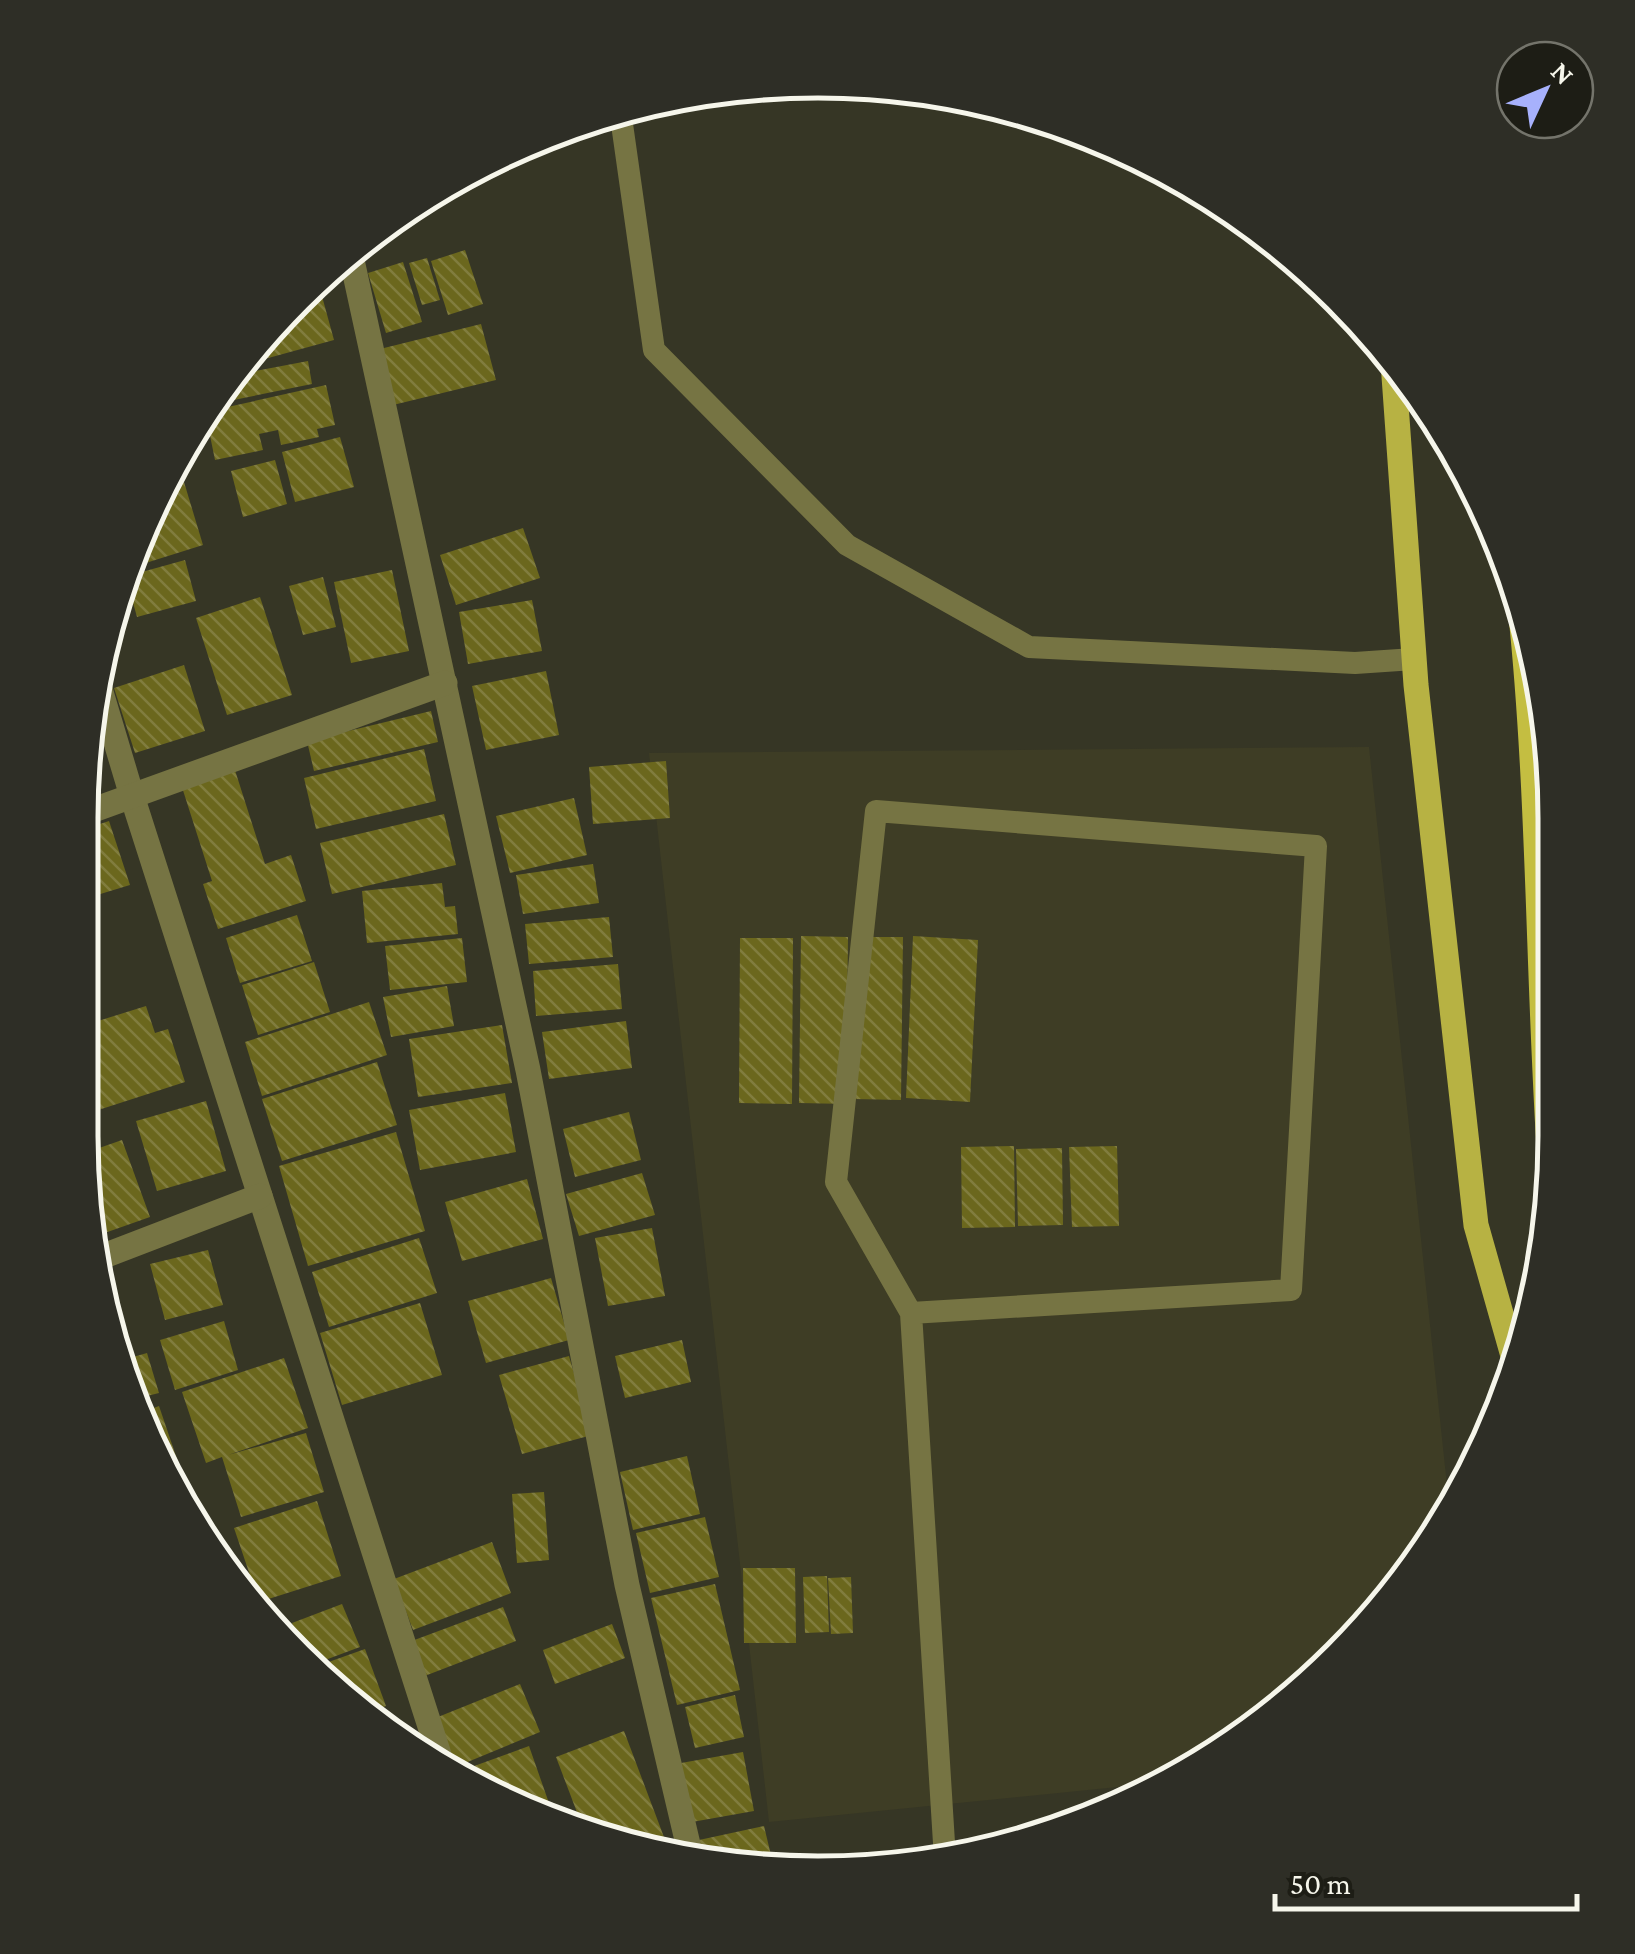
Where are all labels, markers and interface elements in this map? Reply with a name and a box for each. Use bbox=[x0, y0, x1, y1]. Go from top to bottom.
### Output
north arrow bbox=[1495, 40, 1595, 140]
text: N bbox=[1545, 55, 1580, 91]
scale bar bbox=[1275, 1849, 1578, 1911]
text: 50 m bbox=[1290, 1867, 1351, 1900]

